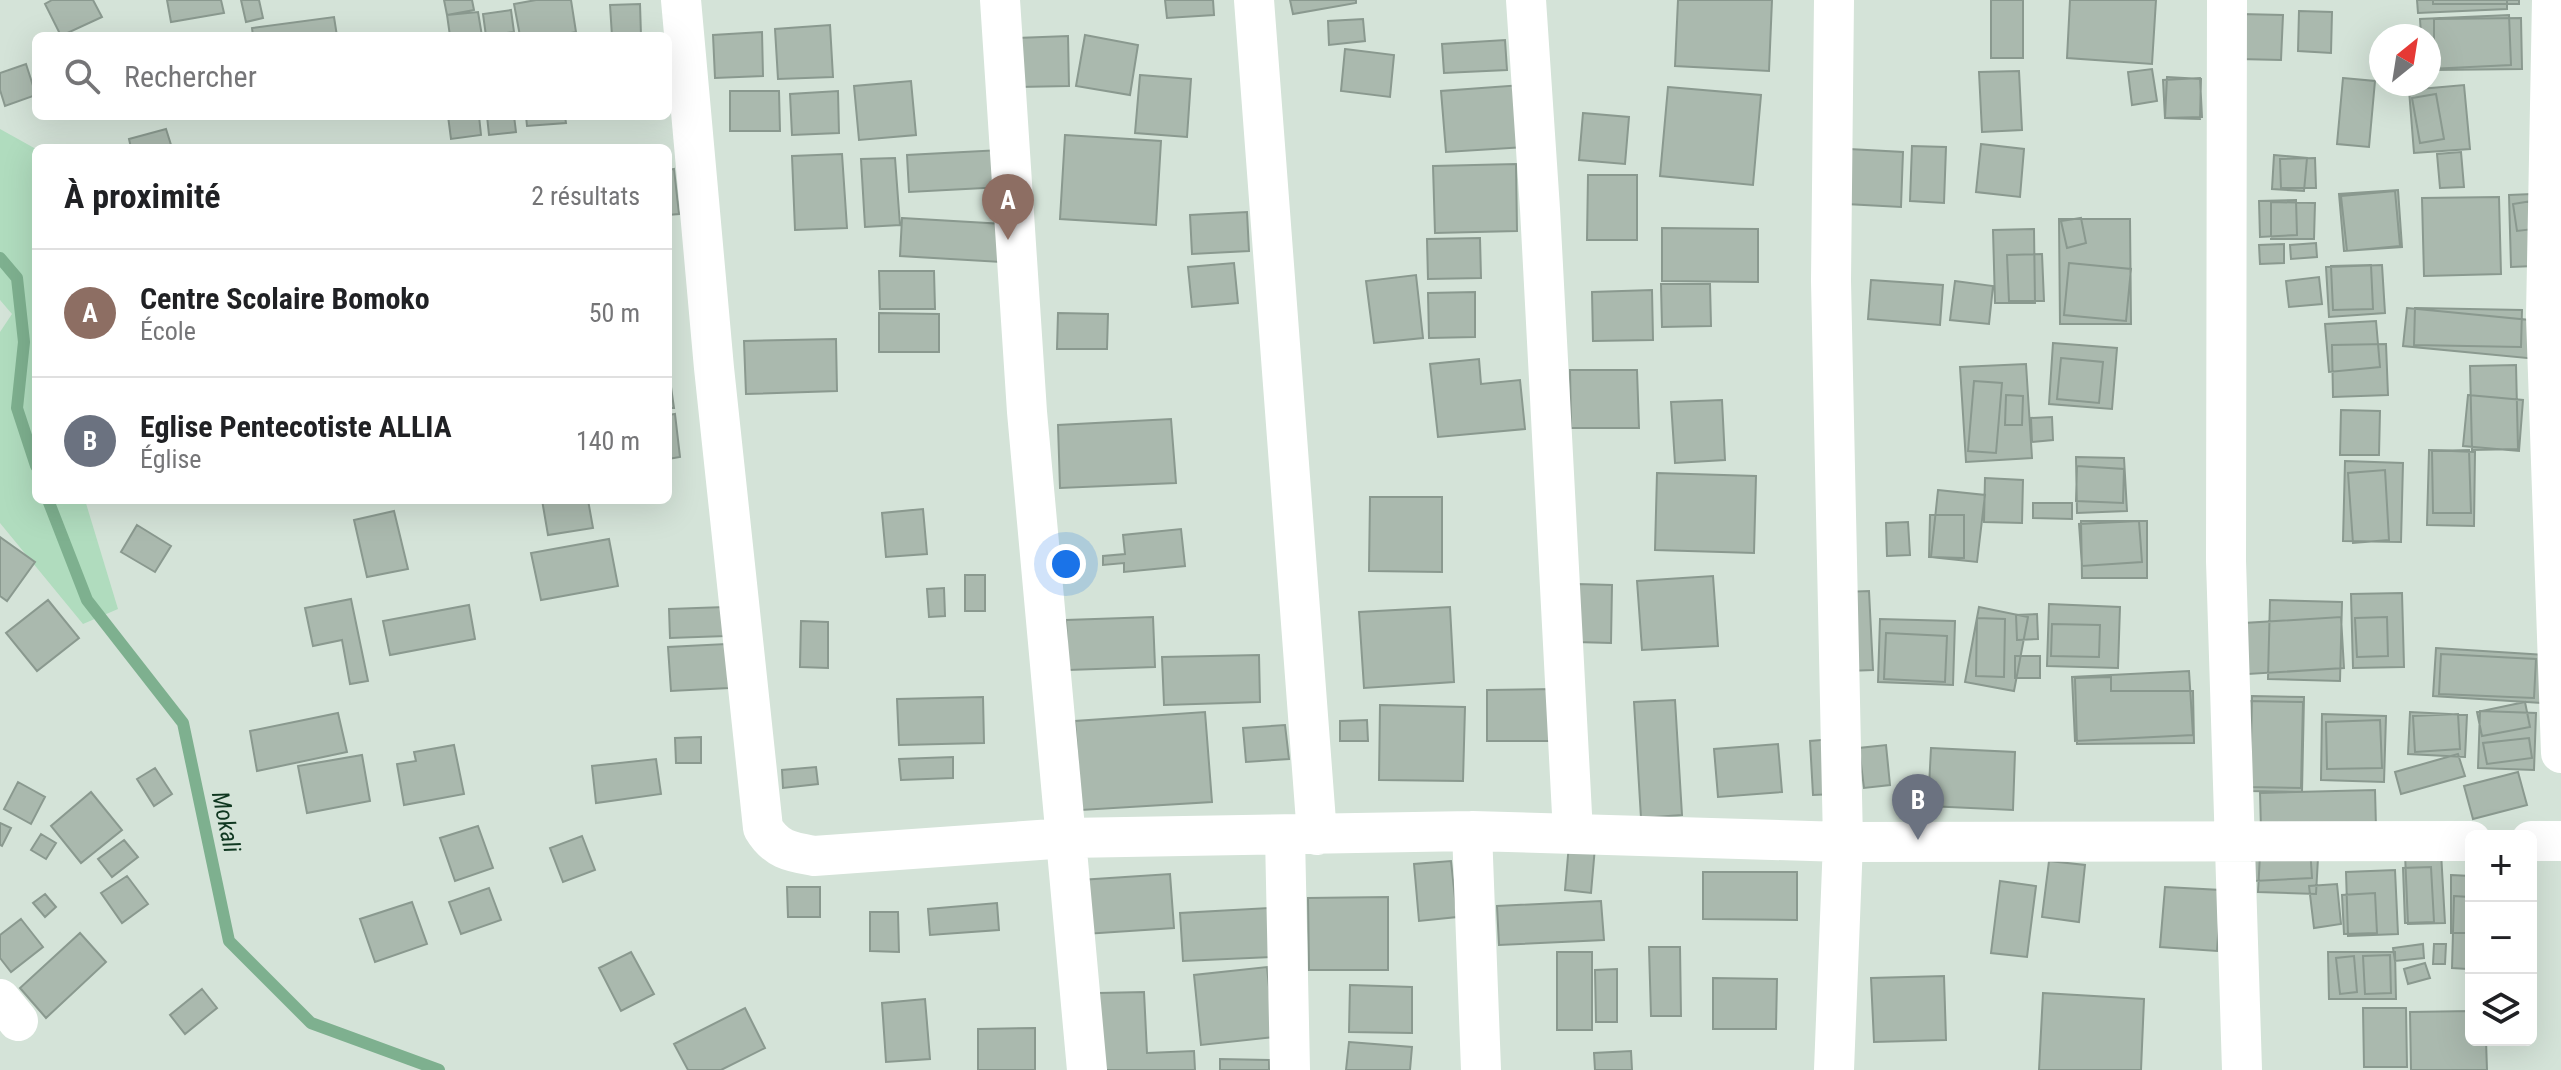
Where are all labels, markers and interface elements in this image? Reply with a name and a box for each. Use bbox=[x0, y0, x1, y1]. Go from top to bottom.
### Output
north arrow bbox=[2369, 24, 2441, 96]
search box bbox=[32, 32, 672, 120]
icon: search bbox=[60, 54, 104, 98]
text: Rechercher bbox=[124, 59, 257, 94]
pin: A bbox=[982, 174, 1034, 240]
text: À proximité bbox=[64, 176, 221, 216]
text: 2 résultats bbox=[531, 181, 640, 211]
text: Centre Scolaire Bomoko bbox=[140, 281, 430, 316]
text: A bbox=[82, 298, 98, 328]
text: 50 m bbox=[589, 298, 640, 328]
text: École bbox=[140, 316, 196, 346]
text: Eglise Pentecotiste ALLIA bbox=[140, 409, 452, 444]
text: B bbox=[83, 426, 97, 456]
text: 140 m bbox=[576, 426, 640, 456]
text: Église bbox=[140, 444, 201, 474]
your location bbox=[1046, 544, 1086, 584]
pin: B bbox=[1892, 774, 1944, 840]
water label: Mokali bbox=[206, 789, 246, 856]
map controls bbox=[2465, 830, 2537, 1046]
button: + bbox=[2465, 830, 2537, 902]
button: − bbox=[2465, 902, 2537, 974]
button: layers bbox=[2465, 974, 2537, 1046]

